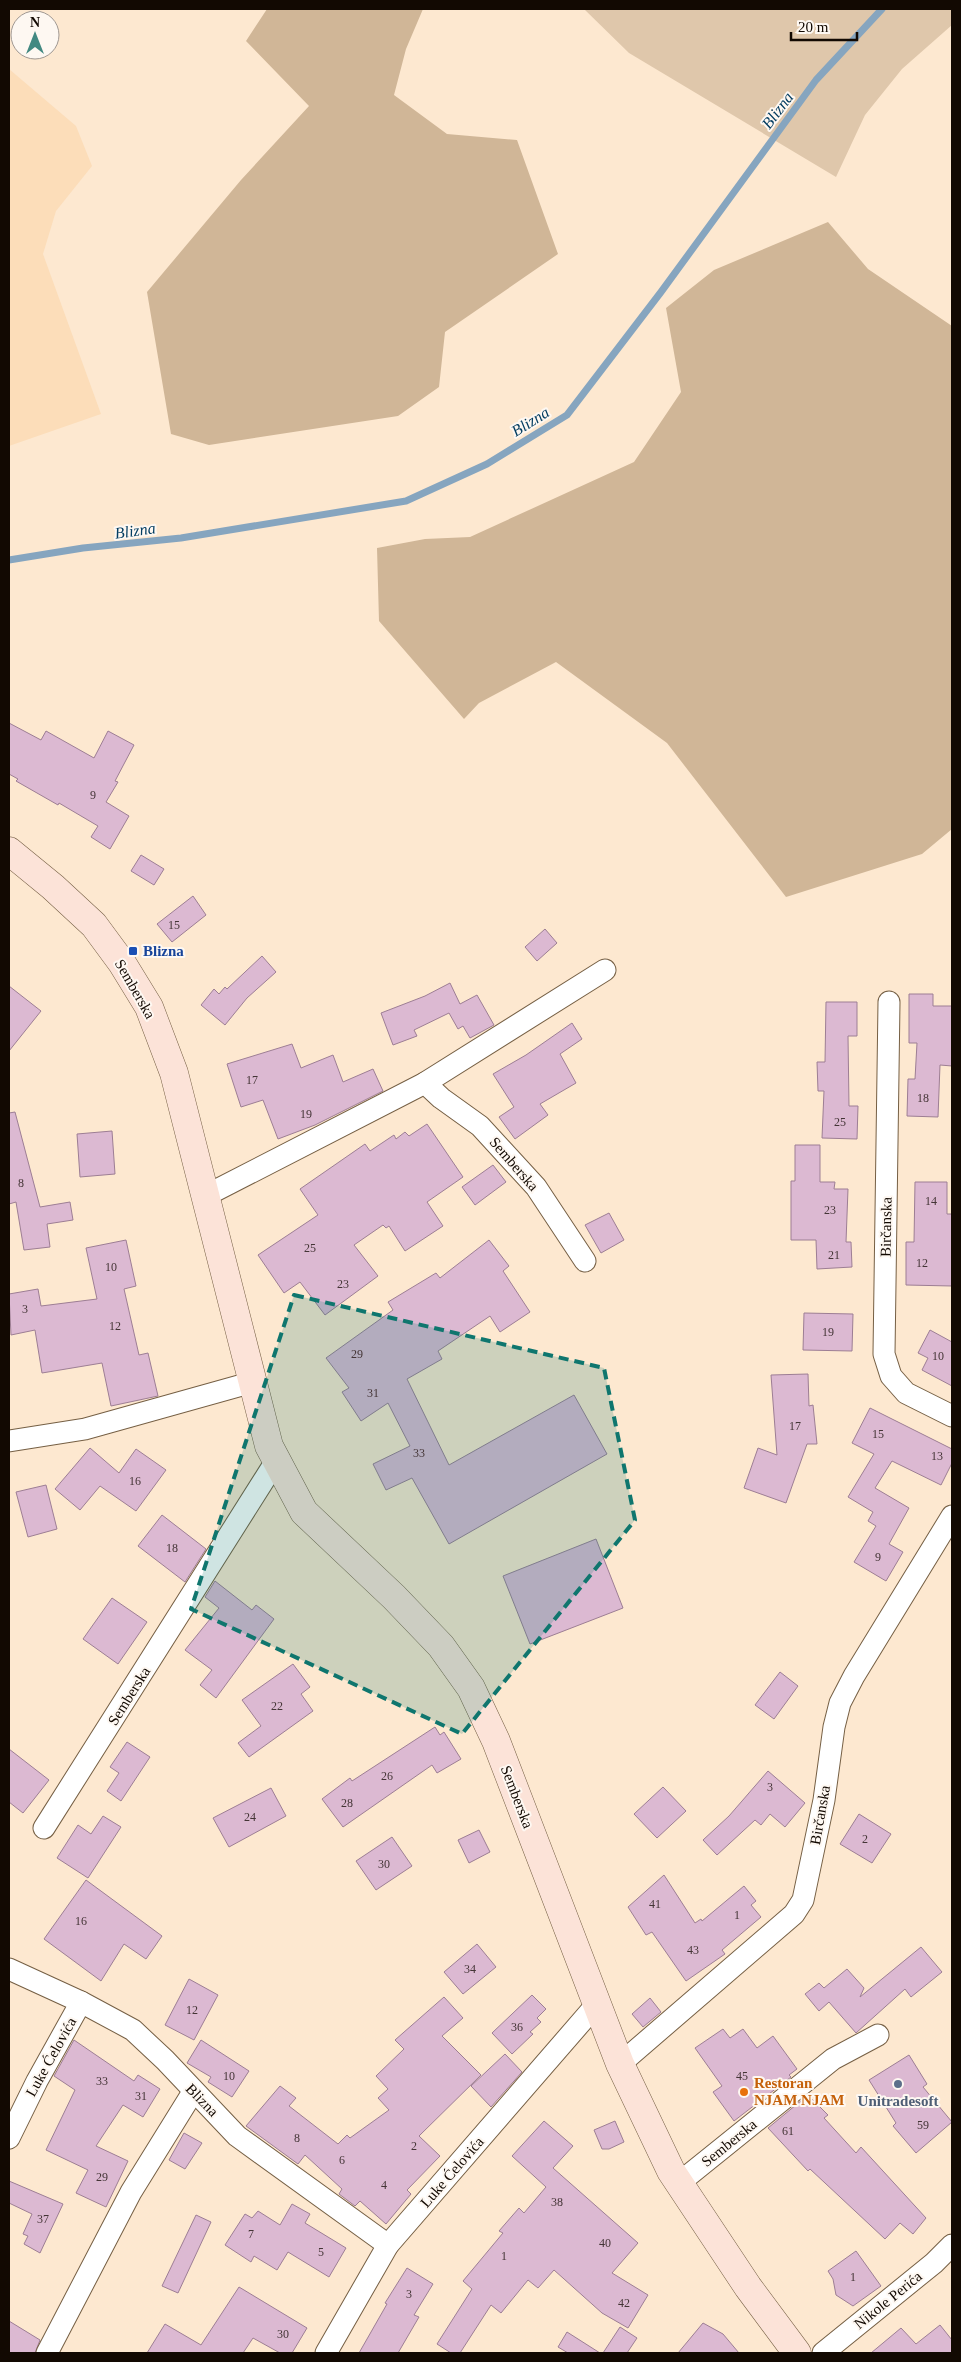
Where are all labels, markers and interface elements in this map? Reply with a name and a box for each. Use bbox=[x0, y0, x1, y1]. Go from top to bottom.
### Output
north arrow bbox=[10, 10, 60, 60]
scale bar bbox=[791, 10, 857, 42]
text: N bbox=[30, 15, 40, 30]
text: 20 m bbox=[798, 19, 829, 35]
water label: Blizna bbox=[758, 89, 796, 132]
water label: Blizna bbox=[508, 403, 552, 439]
water label: Blizna bbox=[114, 519, 156, 542]
house number: 9 bbox=[90, 788, 96, 802]
house number: 15 bbox=[168, 918, 180, 932]
place label: Blizna bbox=[143, 943, 184, 959]
marker: Blizna bbox=[127, 945, 139, 957]
street label: Semberska bbox=[112, 956, 159, 1022]
house number: 17 bbox=[246, 1073, 258, 1087]
house number: 18 bbox=[917, 1091, 929, 1105]
house number: 19 bbox=[300, 1107, 312, 1121]
house number: 25 bbox=[834, 1115, 846, 1129]
street label: Semberska bbox=[486, 1134, 542, 1194]
house number: 8 bbox=[18, 1176, 24, 1190]
house number: 14 bbox=[925, 1194, 937, 1208]
street label: Birčanska bbox=[877, 1197, 895, 1257]
house number: 23 bbox=[824, 1203, 836, 1217]
house number: 25 bbox=[304, 1241, 316, 1255]
house number: 21 bbox=[828, 1248, 840, 1262]
house number: 12 bbox=[916, 1256, 928, 1270]
house number: 10 bbox=[105, 1260, 117, 1274]
house number: 23 bbox=[337, 1277, 349, 1291]
house number: 3 bbox=[22, 1302, 28, 1316]
house number: 12 bbox=[109, 1319, 121, 1333]
house number: 19 bbox=[822, 1325, 834, 1339]
house number: 29 bbox=[351, 1347, 363, 1361]
house number: 10 bbox=[932, 1349, 944, 1363]
house number: 31 bbox=[367, 1386, 379, 1400]
house number: 17 bbox=[789, 1419, 801, 1433]
house number: 15 bbox=[872, 1427, 884, 1441]
house number: 33 bbox=[413, 1446, 425, 1460]
house number: 13 bbox=[931, 1449, 943, 1463]
house number: 16 bbox=[129, 1474, 141, 1488]
house number: 18 bbox=[166, 1541, 178, 1555]
house number: 9 bbox=[875, 1550, 881, 1564]
street label: Semberska bbox=[105, 1664, 153, 1728]
house number: 22 bbox=[271, 1699, 283, 1713]
street label: Semberska bbox=[498, 1763, 536, 1831]
house number: 26 bbox=[381, 1769, 393, 1783]
house number: 3 bbox=[767, 1780, 773, 1794]
street label: Birčanska bbox=[807, 1784, 833, 1846]
house number: 28 bbox=[341, 1796, 353, 1810]
house number: 24 bbox=[244, 1810, 256, 1824]
house number: 2 bbox=[862, 1832, 868, 1846]
house number: 30 bbox=[378, 1857, 390, 1871]
house number: 41 bbox=[649, 1897, 661, 1911]
house number: 1 bbox=[734, 1908, 740, 1922]
house number: 16 bbox=[75, 1914, 87, 1928]
house number: 43 bbox=[687, 1943, 699, 1957]
house number: 34 bbox=[464, 1962, 476, 1976]
house number: 12 bbox=[186, 2003, 198, 2017]
street label: Luke Ćelovića bbox=[23, 2014, 79, 2099]
house number: 36 bbox=[511, 2020, 523, 2034]
house number: 10 bbox=[223, 2069, 235, 2083]
house number: 45 bbox=[736, 2069, 748, 2083]
house number: 33 bbox=[96, 2074, 108, 2088]
place label: Restoran NJAM NJAM bbox=[754, 2075, 844, 2108]
marker: Unitradesoft bbox=[892, 2078, 904, 2090]
street label: Blizna bbox=[183, 2080, 222, 2120]
marker: Restoran NJAM NJAM bbox=[738, 2086, 750, 2098]
house number: 31 bbox=[135, 2089, 147, 2103]
place label: Unitradesoft bbox=[858, 2093, 938, 2109]
street label: Semberska bbox=[698, 2116, 760, 2170]
house number: 59 bbox=[917, 2118, 929, 2132]
house number: 61 bbox=[782, 2124, 794, 2138]
house number: 8 bbox=[294, 2131, 300, 2145]
street label: Luke Ćelovića bbox=[417, 2133, 487, 2210]
house number: 2 bbox=[411, 2139, 417, 2153]
house number: 6 bbox=[339, 2153, 345, 2167]
house number: 29 bbox=[96, 2170, 108, 2184]
house number: 4 bbox=[381, 2178, 387, 2192]
house number: 38 bbox=[551, 2195, 563, 2209]
house number: 37 bbox=[37, 2212, 49, 2226]
house number: 7 bbox=[248, 2227, 254, 2241]
house number: 40 bbox=[599, 2236, 611, 2250]
house number: 5 bbox=[318, 2245, 324, 2259]
house number: 1 bbox=[501, 2249, 507, 2263]
street label: Nikole Perića bbox=[851, 2268, 925, 2332]
house number: 1 bbox=[850, 2270, 856, 2284]
house number: 3 bbox=[406, 2287, 412, 2301]
house number: 42 bbox=[618, 2296, 630, 2310]
house number: 30 bbox=[277, 2327, 289, 2341]

